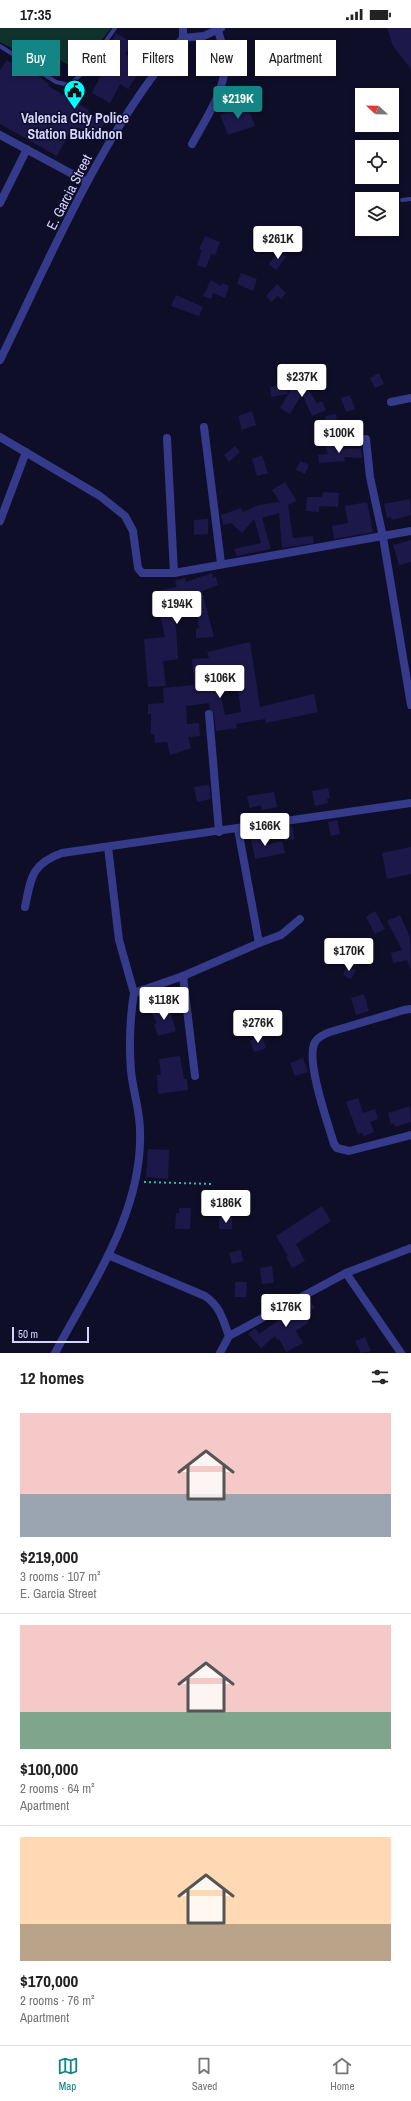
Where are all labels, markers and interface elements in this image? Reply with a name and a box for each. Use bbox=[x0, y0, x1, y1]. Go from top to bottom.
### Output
text: 17:35 bbox=[20, 4, 51, 25]
chip: Buy bbox=[12, 40, 60, 76]
chip: Rent bbox=[68, 40, 120, 76]
chip: Filters bbox=[128, 40, 188, 76]
chip: New bbox=[196, 40, 247, 76]
chip: Apartment bbox=[255, 40, 336, 76]
public building icon: Valencia City Police Station Bukidnon bbox=[62, 77, 88, 110]
pin: $219K bbox=[210, 86, 266, 120]
north arrow bbox=[355, 88, 399, 132]
map controls bbox=[355, 88, 399, 236]
text: $219K bbox=[222, 90, 254, 107]
place label: Valencia City Police Station Bukidnon bbox=[21, 109, 129, 143]
button: locate bbox=[355, 140, 399, 184]
street label: E. Garcia Street bbox=[42, 151, 96, 233]
button: layers bbox=[355, 192, 399, 236]
pin: $261K bbox=[250, 226, 306, 260]
text: $261K bbox=[262, 230, 294, 247]
pin: $237K bbox=[274, 364, 330, 398]
text: $237K bbox=[286, 368, 318, 385]
pin: $100K bbox=[311, 420, 367, 454]
text: $100K bbox=[323, 424, 355, 441]
pin: $194K bbox=[149, 591, 205, 625]
text: $194K bbox=[161, 595, 193, 612]
pin: $106K bbox=[192, 665, 248, 699]
text: $106K bbox=[204, 669, 236, 686]
pin: $166K bbox=[237, 813, 293, 847]
text: $166K bbox=[249, 817, 281, 834]
pin: $170K bbox=[321, 938, 377, 972]
text: $170K bbox=[333, 942, 365, 959]
pin: $118K bbox=[136, 987, 192, 1021]
text: $118K bbox=[149, 991, 179, 1008]
pin: $276K bbox=[230, 1010, 286, 1044]
text: $276K bbox=[242, 1014, 274, 1031]
pin: $186K bbox=[198, 1190, 254, 1224]
text: $186K bbox=[210, 1194, 242, 1211]
pin: $176K bbox=[258, 1294, 314, 1328]
text: $176K bbox=[270, 1298, 302, 1315]
scale bar bbox=[12, 1325, 89, 1344]
text: 50 m bbox=[18, 1327, 38, 1341]
text: 12 homes bbox=[20, 1366, 84, 1389]
icon: filters bbox=[369, 1366, 391, 1388]
icon: home bbox=[170, 1439, 242, 1511]
text: $219,000 bbox=[20, 1545, 78, 1568]
text: 3 rooms · 107 m² bbox=[20, 1568, 101, 1585]
text: E. Garcia Street bbox=[20, 1585, 96, 1602]
icon: home bbox=[170, 1651, 242, 1723]
text: $100,000 bbox=[20, 1757, 78, 1780]
text: 2 rooms · 64 m² bbox=[20, 1780, 95, 1797]
text: Apartment bbox=[20, 1797, 69, 1814]
icon: home bbox=[170, 1863, 242, 1935]
text: $170,000 bbox=[20, 1969, 78, 1992]
text: 2 rooms · 76 m² bbox=[20, 1992, 95, 2009]
text: Apartment bbox=[20, 2009, 69, 2026]
tab: Map bbox=[57, 2055, 79, 2093]
tab: Saved bbox=[192, 2055, 217, 2093]
tab: Home bbox=[330, 2055, 354, 2093]

